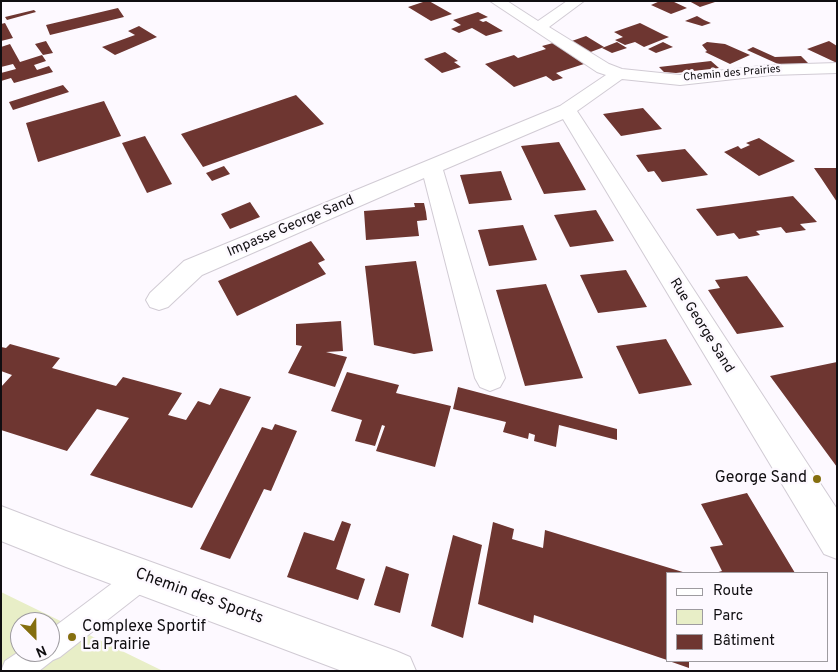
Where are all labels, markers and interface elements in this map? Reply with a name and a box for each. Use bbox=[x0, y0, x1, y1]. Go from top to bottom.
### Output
street label: Chemin des Prairies bbox=[683, 63, 781, 85]
street label: Impasse George Sand bbox=[225, 193, 357, 261]
street label: Rue George Sand bbox=[665, 276, 737, 376]
place label: George Sand bbox=[715, 469, 807, 489]
marker: George Sand bbox=[811, 473, 823, 485]
street label: Chemin des Sports bbox=[132, 565, 266, 629]
legend bbox=[666, 572, 828, 662]
text: Route bbox=[713, 582, 753, 601]
text: Parc bbox=[713, 607, 743, 626]
north arrow bbox=[10, 612, 60, 662]
place label: Complexe Sportif La Prairie bbox=[82, 618, 206, 656]
marker: Complexe Sportif La Prairie bbox=[66, 631, 78, 643]
text: Bâtiment bbox=[713, 632, 775, 651]
text: N bbox=[33, 641, 49, 660]

